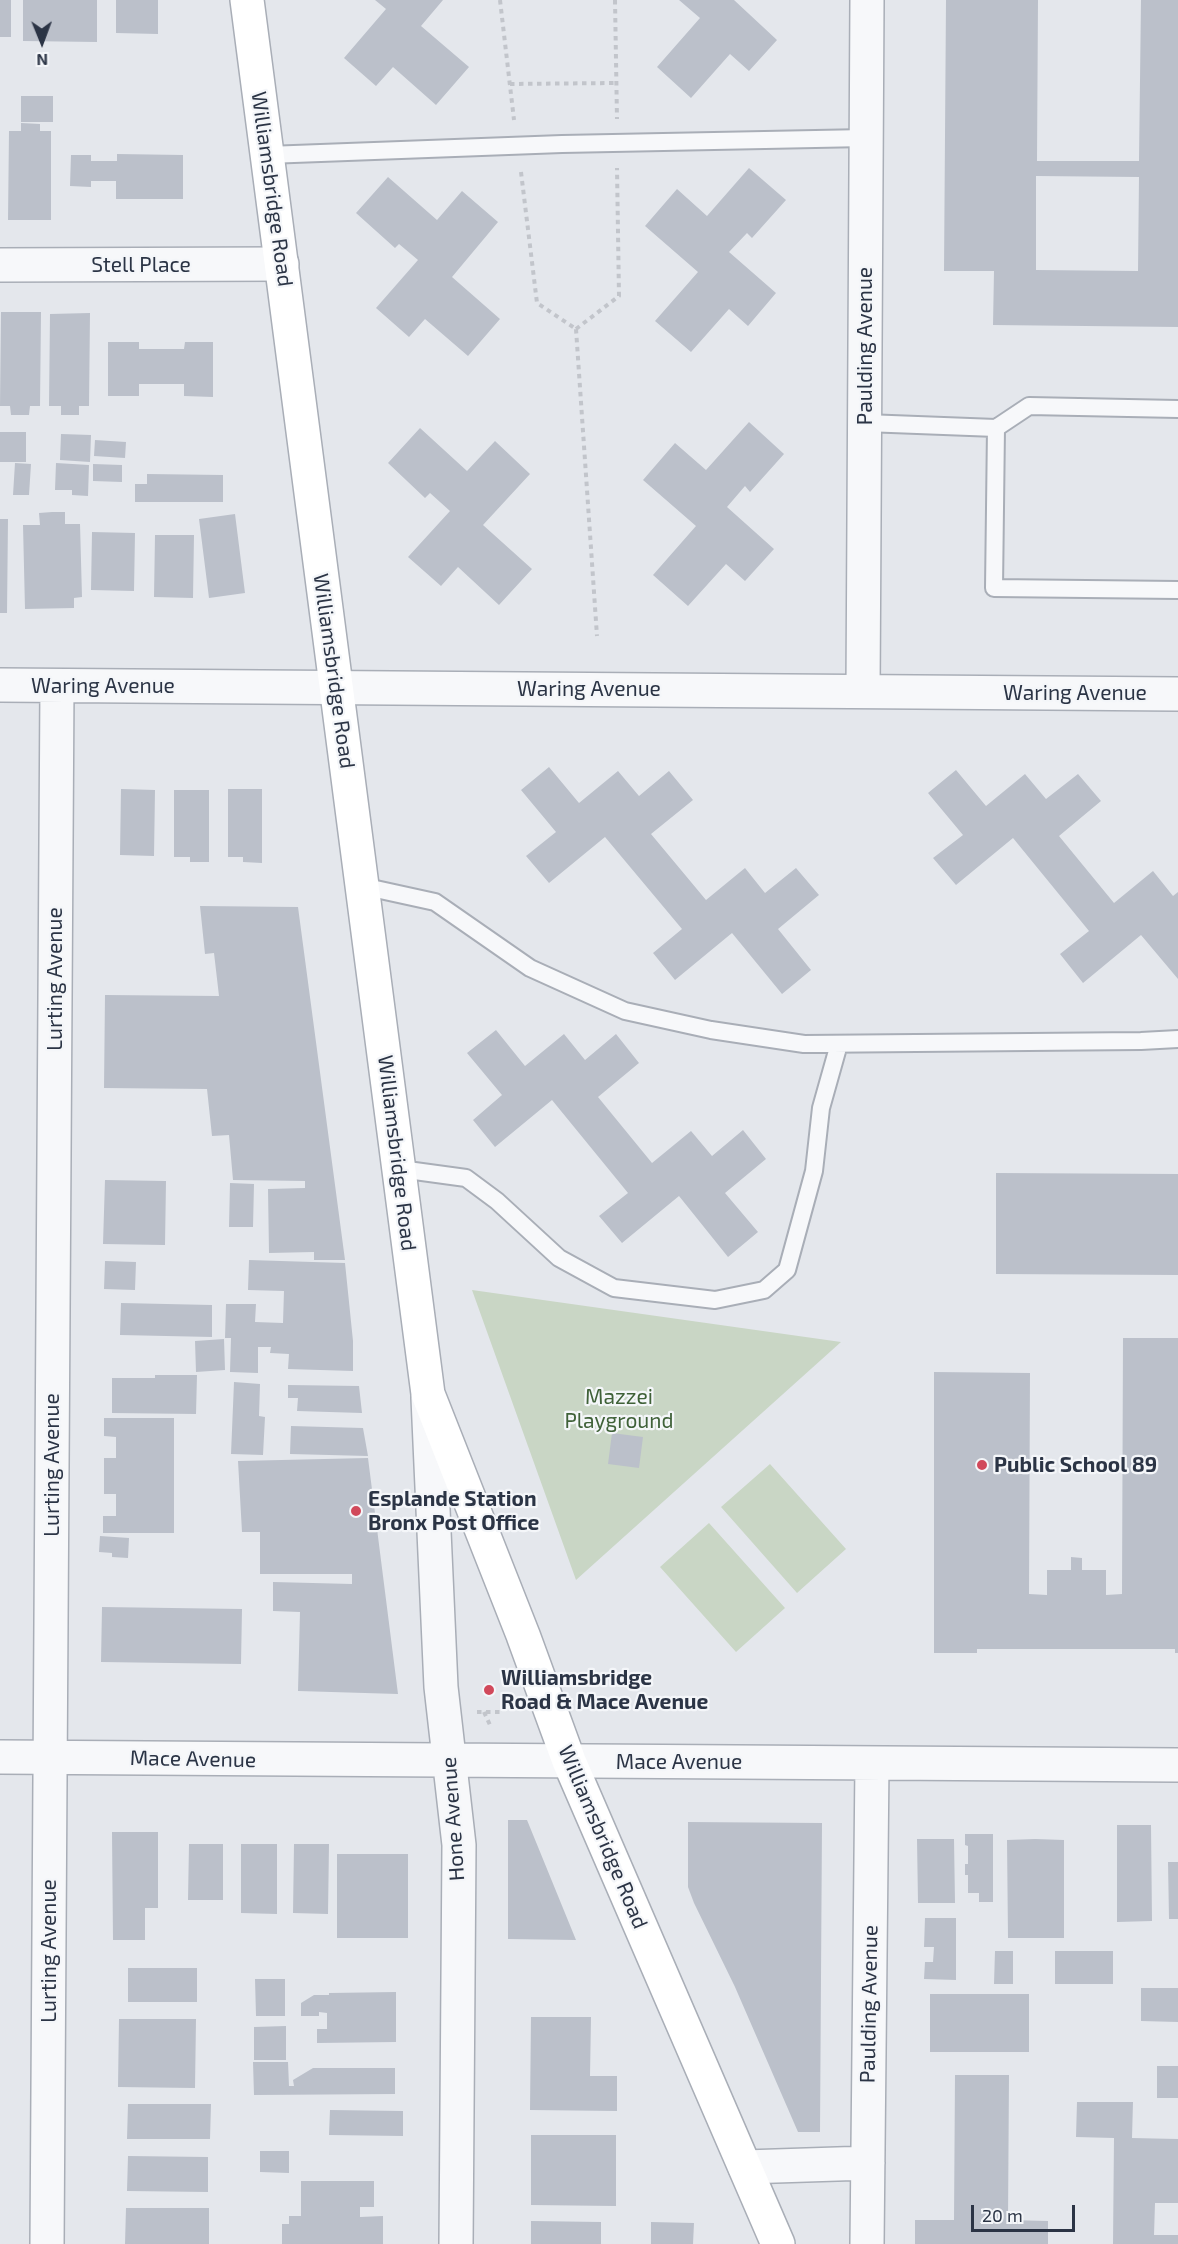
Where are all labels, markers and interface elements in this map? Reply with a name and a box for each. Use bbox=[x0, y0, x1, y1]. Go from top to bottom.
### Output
north arrow bbox=[12, 12, 72, 72]
text: N bbox=[36, 51, 48, 70]
street label: Williamsbridge Road bbox=[246, 90, 298, 288]
street label: Stell Place bbox=[91, 252, 191, 278]
street label: Paulding Avenue bbox=[852, 267, 878, 425]
street label: Williamsbridge Road bbox=[308, 572, 360, 770]
street label: Waring Avenue bbox=[31, 673, 175, 699]
street label: Waring Avenue bbox=[517, 676, 661, 702]
street label: Waring Avenue bbox=[1003, 680, 1147, 706]
street label: Lurting Avenue bbox=[42, 907, 68, 1051]
street label: Williamsbridge Road bbox=[372, 1054, 422, 1252]
park label: Mazzei Playground bbox=[564, 1384, 674, 1434]
street label: Lurting Avenue bbox=[39, 1393, 65, 1537]
place label: Public School 89 bbox=[994, 1452, 1157, 1478]
marker: Public School 89 bbox=[975, 1458, 989, 1472]
place label: Esplande Station Bronx Post Office bbox=[368, 1486, 539, 1536]
marker: Esplande Station Bronx Post Office bbox=[349, 1504, 363, 1518]
place label: Williamsbridge Road & Mace Avenue bbox=[501, 1665, 708, 1715]
marker: Williamsbridge Road & Mace Avenue bbox=[482, 1683, 496, 1697]
street label: Williamsbridge Road bbox=[553, 1741, 653, 1933]
street label: Mace Avenue bbox=[130, 1745, 256, 1773]
street label: Mace Avenue bbox=[616, 1749, 742, 1775]
street label: Hone Avenue bbox=[436, 1756, 470, 1882]
street label: Lurting Avenue bbox=[36, 1879, 62, 2023]
street label: Paulding Avenue bbox=[855, 1925, 883, 2083]
scale bar bbox=[974, 2193, 1078, 2231]
text: 20 m bbox=[982, 2204, 1023, 2226]

